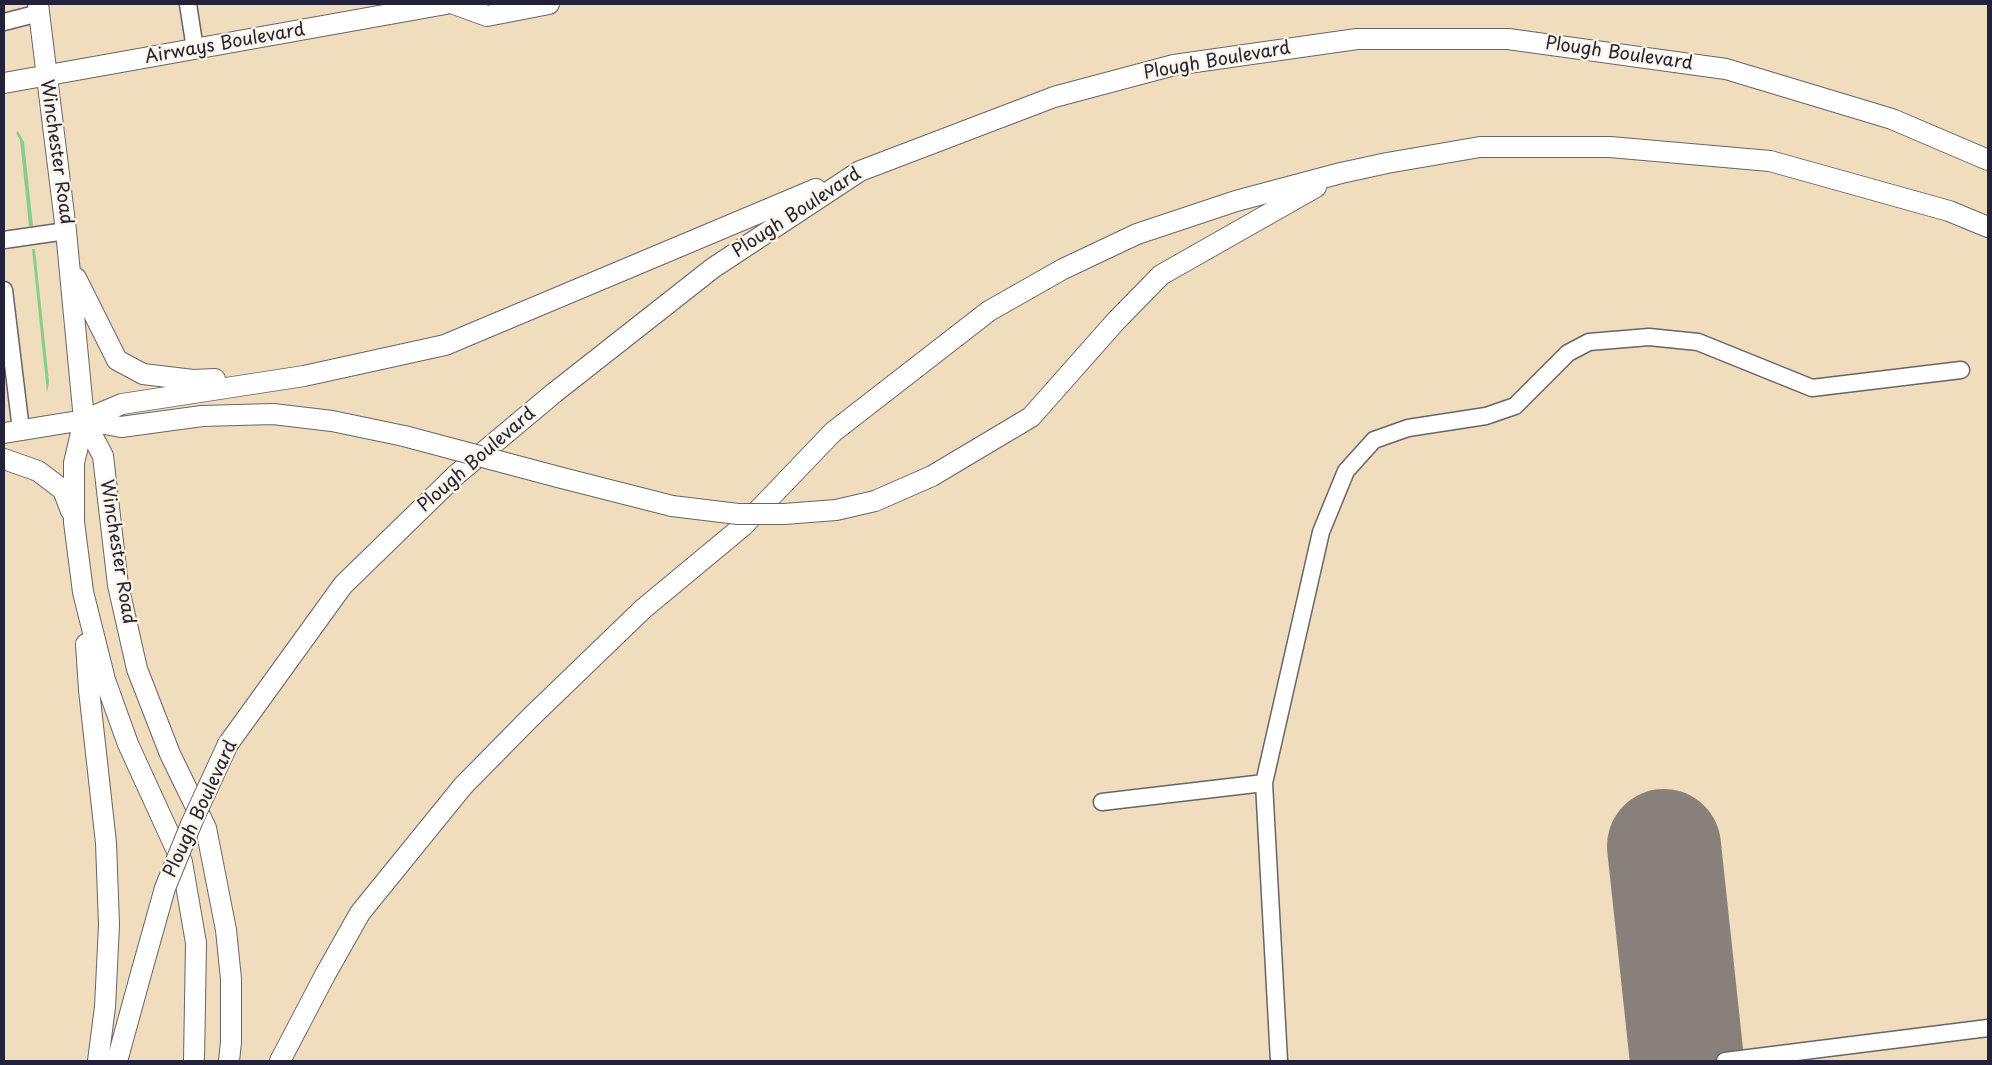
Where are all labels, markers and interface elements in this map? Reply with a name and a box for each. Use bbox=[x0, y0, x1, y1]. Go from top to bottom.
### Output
street label: Airways Boulevard bbox=[143, 19, 307, 69]
street label: Plough Boulevard bbox=[1544, 33, 1694, 75]
street label: Plough Boulevard bbox=[1142, 37, 1292, 85]
street label: Winchester Road bbox=[35, 78, 77, 226]
street label: Plough Boulevard bbox=[729, 163, 865, 263]
street label: Plough Boulevard bbox=[414, 403, 540, 517]
street label: Winchester Road bbox=[95, 478, 139, 626]
street label: Plough Boulevard bbox=[160, 737, 242, 881]

